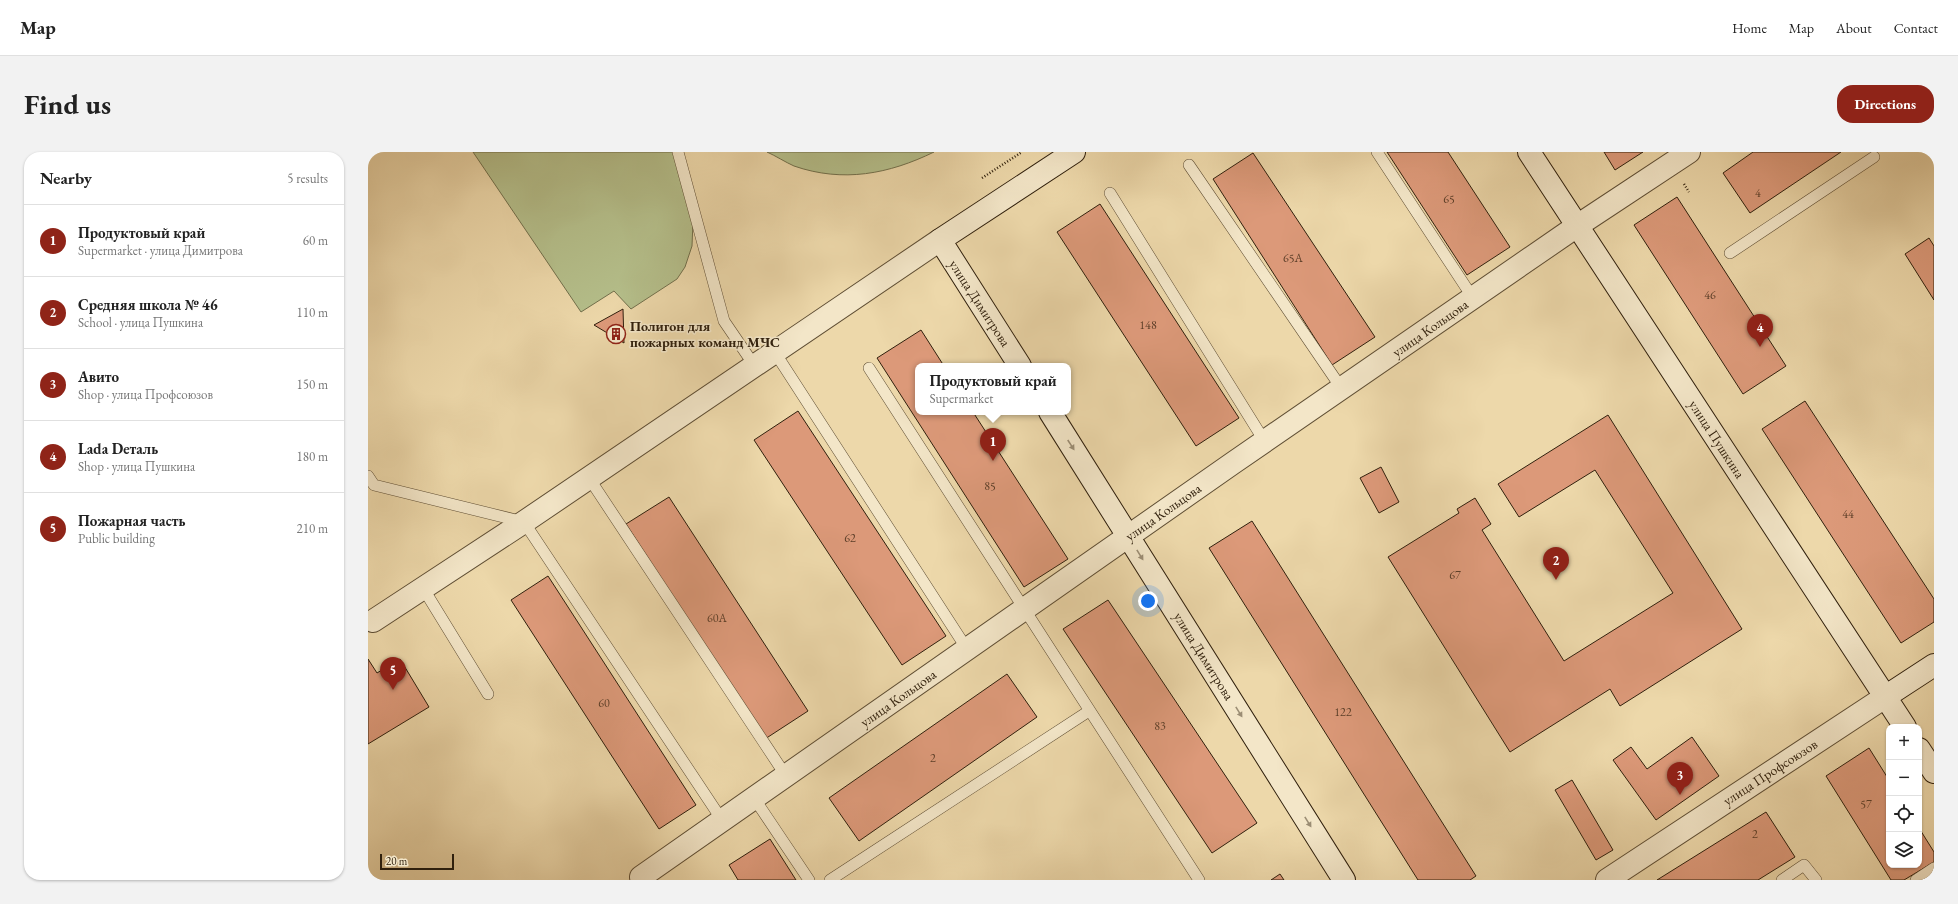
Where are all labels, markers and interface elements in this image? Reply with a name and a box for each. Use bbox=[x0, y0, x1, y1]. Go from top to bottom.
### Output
text: Map bbox=[20, 15, 56, 40]
text: Home bbox=[1732, 19, 1767, 37]
text: Map bbox=[1789, 19, 1814, 37]
text: About bbox=[1836, 19, 1872, 37]
text: Contact bbox=[1894, 19, 1938, 37]
button: Directions bbox=[1837, 85, 1934, 123]
text: Find us bbox=[24, 86, 111, 122]
text: Nearby bbox=[40, 167, 92, 189]
text: 5 results bbox=[287, 170, 328, 187]
house number: 4 bbox=[1755, 185, 1761, 201]
house number: 65 bbox=[1443, 191, 1455, 207]
text: Продуктовый край bbox=[78, 223, 205, 242]
text: 1 bbox=[50, 232, 56, 249]
text: 60 m bbox=[303, 232, 328, 249]
text: Supermarket · улица Димитрова bbox=[78, 242, 243, 259]
house number: 65А bbox=[1283, 250, 1304, 266]
street label: улица Димитрова bbox=[945, 256, 1015, 350]
house number: 46 bbox=[1704, 287, 1716, 303]
text: Средняя школа № 46 bbox=[78, 295, 218, 314]
street label: улица Кольцова bbox=[1388, 295, 1472, 361]
text: 2 bbox=[50, 304, 56, 321]
text: 110 m bbox=[297, 304, 328, 321]
text: School · улица Пушкина bbox=[78, 314, 203, 331]
pin: 4 bbox=[1747, 314, 1773, 347]
place label: Полигон для пожарных команд МЧС bbox=[630, 317, 780, 351]
house number: 148 bbox=[1139, 317, 1157, 333]
building icon: Полигон для пожарных команд МЧС bbox=[605, 323, 627, 345]
popup bbox=[915, 363, 1071, 415]
text: Авито bbox=[78, 367, 119, 386]
text: Продуктовый край bbox=[929, 371, 1057, 390]
text: 3 bbox=[50, 376, 56, 393]
text: 150 m bbox=[297, 376, 328, 393]
text: Shop · улица Профсоюзов bbox=[78, 386, 213, 403]
text: Supermarket bbox=[929, 390, 993, 407]
street label: улица Пушкина bbox=[1685, 396, 1749, 482]
pin: 1 bbox=[980, 428, 1006, 461]
text: Lada Dеталь bbox=[78, 439, 158, 458]
one-way arrow bbox=[1067, 439, 1074, 451]
text: 4 bbox=[50, 448, 56, 465]
text: 180 m bbox=[297, 448, 328, 465]
text: Shop · улица Пушкина bbox=[78, 458, 195, 475]
house number: 85 bbox=[984, 478, 996, 494]
street label: улица Кольцова bbox=[1121, 479, 1205, 545]
house number: 44 bbox=[1842, 506, 1854, 522]
text: Пожарная часть bbox=[78, 511, 186, 530]
text: 5 bbox=[50, 520, 56, 537]
text: 210 m bbox=[297, 520, 328, 537]
text: Public building bbox=[78, 530, 155, 547]
house number: 62 bbox=[844, 530, 856, 546]
pin: 2 bbox=[1543, 547, 1569, 580]
one-way arrow bbox=[1137, 549, 1144, 560]
house number: 67 bbox=[1449, 567, 1461, 583]
your location bbox=[1138, 591, 1158, 611]
street label: улица Димитрова bbox=[1170, 609, 1238, 704]
house number: 60А bbox=[707, 610, 728, 626]
pin: 5 bbox=[380, 657, 406, 690]
street label: улица Кольцова bbox=[856, 665, 940, 731]
house number: 60 bbox=[598, 695, 610, 711]
house number: 122 bbox=[1334, 704, 1352, 720]
one-way arrow bbox=[1235, 707, 1243, 717]
house number: 83 bbox=[1154, 718, 1166, 734]
map controls bbox=[1886, 724, 1922, 868]
button: + bbox=[1886, 724, 1922, 760]
street label: улица Профсоюзов bbox=[1719, 735, 1821, 809]
house number: 2 bbox=[930, 750, 936, 766]
button: − bbox=[1886, 760, 1922, 796]
pin: 3 bbox=[1667, 762, 1693, 795]
house number: 57 bbox=[1860, 796, 1872, 812]
button: locate bbox=[1886, 796, 1922, 832]
one-way arrow bbox=[1304, 817, 1312, 827]
house number: 2 bbox=[1752, 826, 1758, 842]
button: layers bbox=[1886, 832, 1922, 868]
scale bar bbox=[380, 852, 454, 871]
text: 20 m bbox=[386, 854, 407, 868]

